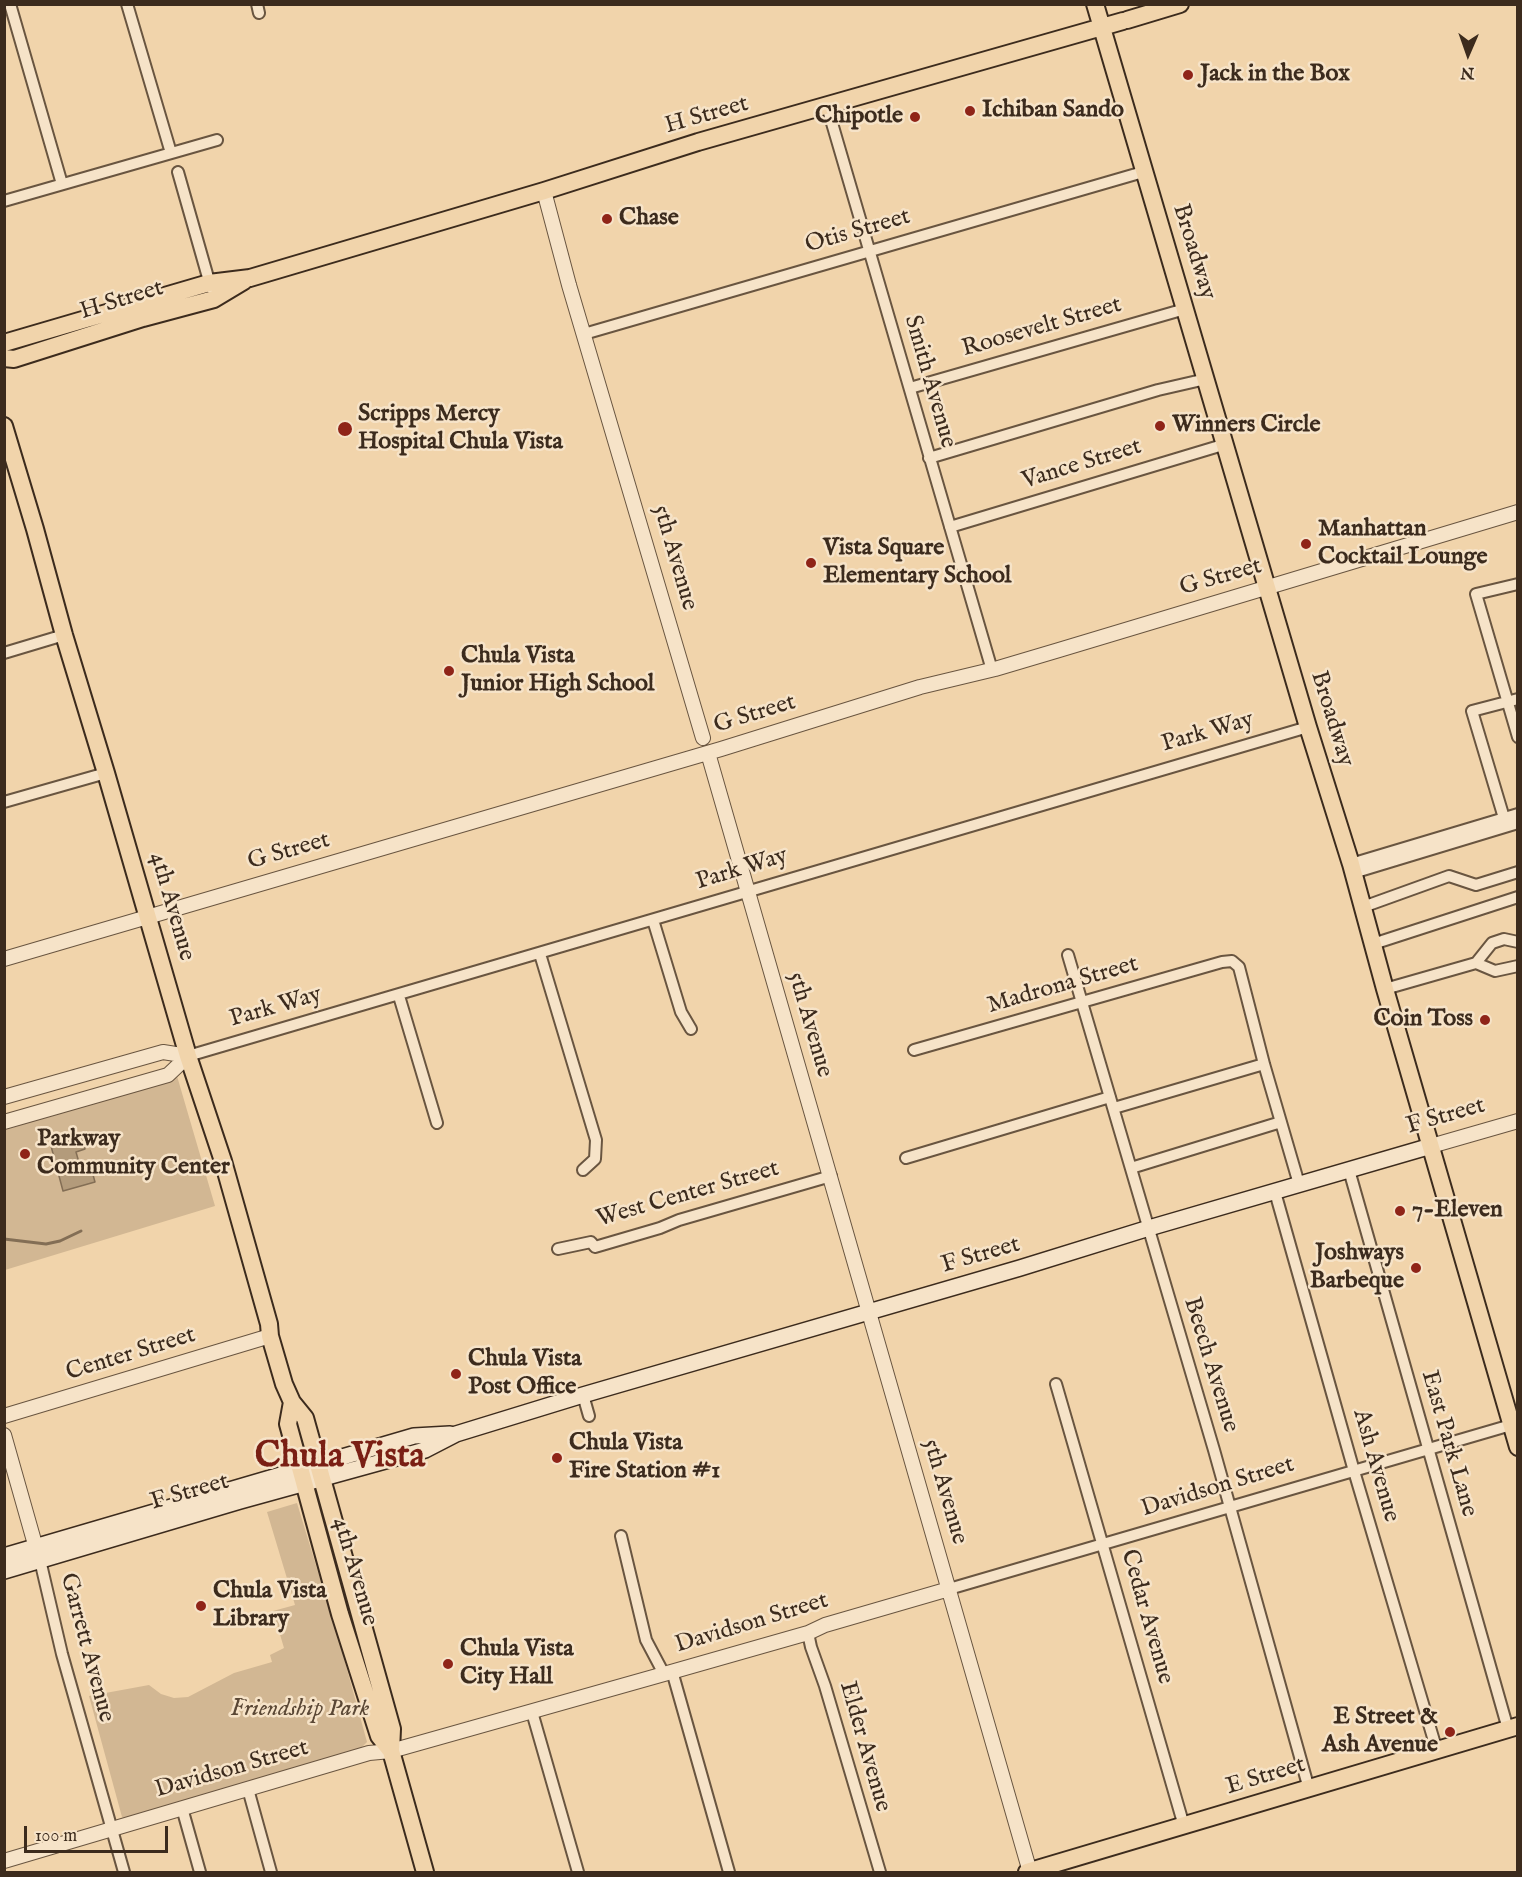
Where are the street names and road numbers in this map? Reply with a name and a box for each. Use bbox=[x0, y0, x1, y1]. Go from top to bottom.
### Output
street label: H Street bbox=[662, 90, 752, 142]
street label: Broadway bbox=[1165, 201, 1221, 303]
street label: Otis Street bbox=[802, 203, 914, 261]
street label: H Street bbox=[77, 275, 167, 327]
street label: Roosevelt Street bbox=[959, 291, 1125, 365]
street label: Smith Avenue bbox=[896, 312, 962, 452]
street label: Vance Street bbox=[1019, 433, 1145, 497]
street label: 5th Avenue bbox=[645, 502, 703, 614]
street label: G Street bbox=[1177, 553, 1265, 603]
street label: Broadway bbox=[1303, 668, 1359, 770]
street label: G Street bbox=[711, 689, 799, 741]
street label: Park Way bbox=[1159, 706, 1257, 760]
street label: G Street bbox=[245, 827, 333, 877]
street label: Park Way bbox=[693, 842, 791, 898]
street label: 4th Avenue bbox=[142, 850, 200, 964]
street label: Madrona Street bbox=[984, 951, 1142, 1021]
street label: 5th Avenue bbox=[780, 969, 838, 1081]
street label: Park Way bbox=[227, 981, 325, 1035]
street label: F Street bbox=[1404, 1092, 1488, 1142]
street label: West Center Street bbox=[593, 1155, 783, 1235]
street label: F Street bbox=[939, 1231, 1023, 1281]
street label: Beech Avenue bbox=[1176, 1294, 1244, 1436]
street label: Center Street bbox=[63, 1322, 199, 1388]
street label: East Park Lane bbox=[1413, 1367, 1483, 1521]
street label: Ash Avenue bbox=[1345, 1406, 1405, 1526]
street label: 5th Avenue bbox=[915, 1436, 973, 1548]
street label: Davidson Street bbox=[1138, 1451, 1298, 1525]
street label: F Street bbox=[148, 1468, 232, 1518]
street label: 4th Avenue bbox=[325, 1515, 383, 1629]
street label: Cedar Avenue bbox=[1113, 1546, 1179, 1688]
street label: Garrett Avenue bbox=[52, 1570, 120, 1726]
street label: Davidson Street bbox=[672, 1587, 832, 1661]
street label: Elder Avenue bbox=[832, 1678, 896, 1816]
street label: Davidson Street bbox=[152, 1734, 312, 1806]
street label: E Street bbox=[1223, 1751, 1309, 1803]

